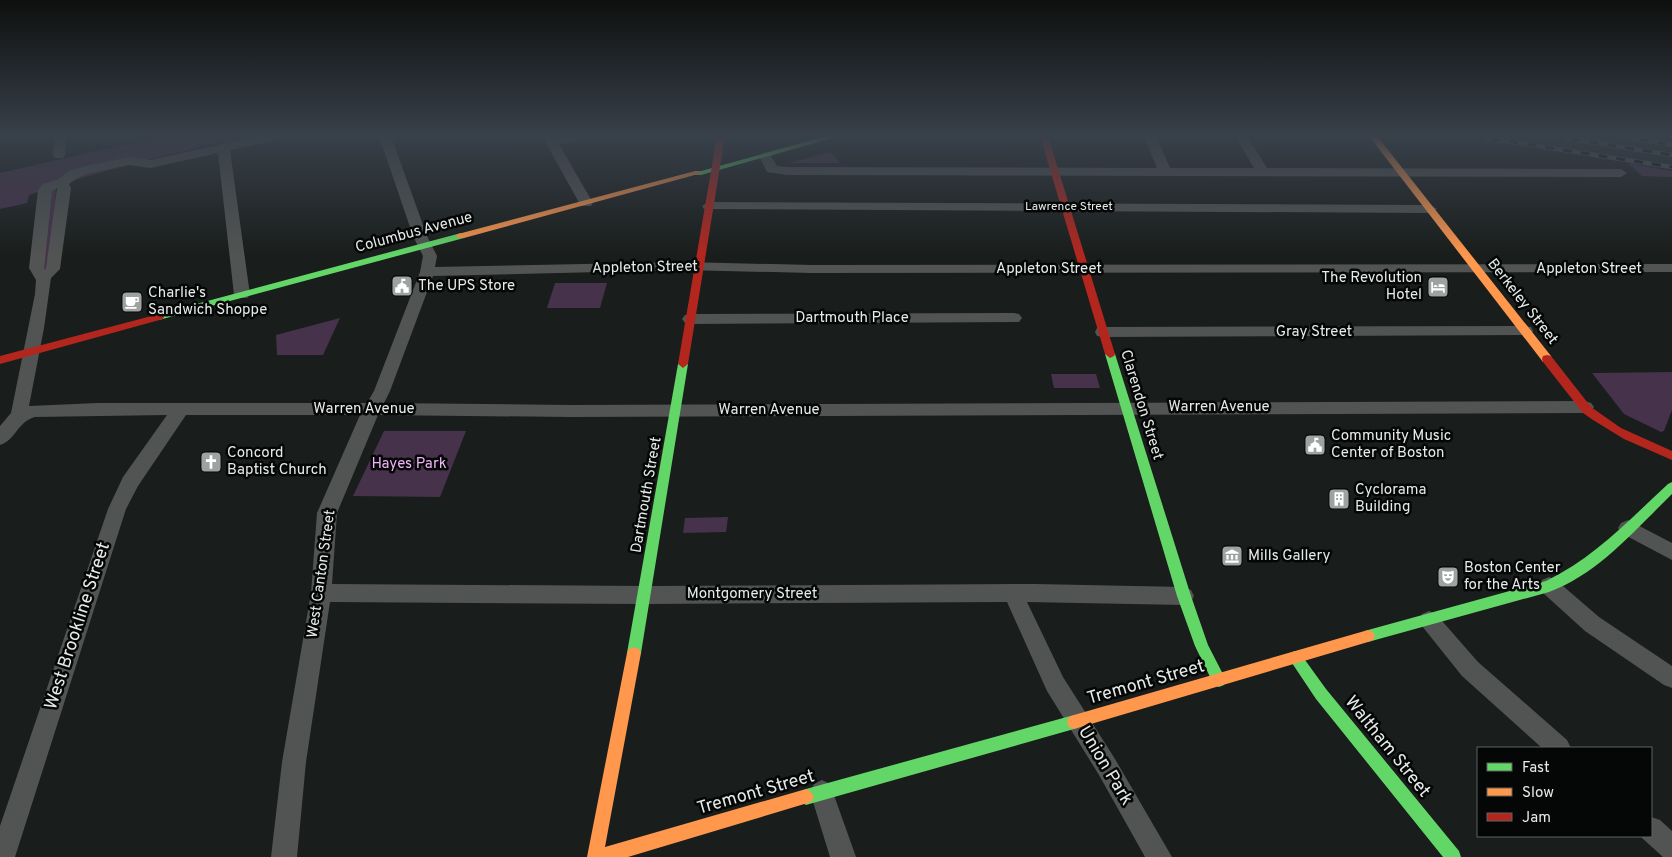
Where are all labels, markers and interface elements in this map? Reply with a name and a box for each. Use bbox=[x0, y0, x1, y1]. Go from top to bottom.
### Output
street label: Lawrence Street bbox=[1025, 199, 1113, 215]
street label: Columbus Avenue bbox=[353, 208, 475, 258]
street label: Berkeley Street bbox=[1482, 255, 1562, 349]
street label: Appleton Street bbox=[592, 258, 698, 278]
street label: Appleton Street bbox=[996, 260, 1102, 279]
street label: Appleton Street bbox=[1536, 260, 1642, 279]
place label: The Revolution Hotel bbox=[1321, 269, 1422, 305]
public building icon: The UPS Store bbox=[390, 274, 414, 298]
hotel icon: The Revolution Hotel bbox=[1426, 275, 1450, 299]
place label: The UPS Store bbox=[418, 277, 515, 296]
place label: Charlie's Sandwich Shoppe bbox=[148, 284, 267, 320]
cafe icon: Charlie's Sandwich Shoppe bbox=[120, 290, 144, 314]
street label: Dartmouth Place bbox=[795, 309, 909, 328]
street label: Gray Street bbox=[1276, 323, 1352, 342]
street label: Clarendon Street bbox=[1115, 348, 1167, 462]
street label: Warren Avenue bbox=[1168, 398, 1270, 417]
street label: Warren Avenue bbox=[313, 400, 415, 419]
street label: Warren Avenue bbox=[718, 401, 820, 420]
place label: Community Music Center of Boston bbox=[1331, 427, 1451, 463]
public building icon: Community Music Center of Boston bbox=[1303, 433, 1327, 457]
street label: Dartmouth Street bbox=[627, 435, 667, 555]
place label: Concord Baptist Church bbox=[227, 444, 327, 480]
church icon: Concord Baptist Church bbox=[199, 450, 223, 474]
park label: Hayes Park bbox=[371, 455, 447, 474]
place label: Cyclorama Building bbox=[1355, 481, 1426, 517]
building icon: Cyclorama Building bbox=[1327, 487, 1351, 511]
street label: West Canton Street bbox=[304, 509, 340, 639]
street label: West Brookline Street bbox=[40, 539, 116, 713]
museum icon: Mills Gallery bbox=[1220, 544, 1244, 568]
place label: Mills Gallery bbox=[1248, 547, 1331, 566]
place label: Boston Center for the Arts bbox=[1464, 559, 1561, 595]
theatre icon: Boston Center for the Arts bbox=[1436, 565, 1460, 589]
street label: Montgomery Street bbox=[687, 585, 817, 604]
street label: Tremont Street bbox=[1085, 655, 1207, 711]
street label: Waltham Street bbox=[1339, 691, 1435, 803]
street label: Union Park bbox=[1072, 722, 1138, 810]
legend bbox=[1477, 747, 1652, 837]
text: Fast bbox=[1522, 759, 1550, 778]
street label: Tremont Street bbox=[695, 765, 817, 821]
text: Slow bbox=[1522, 784, 1554, 803]
text: Jam bbox=[1522, 809, 1551, 828]

